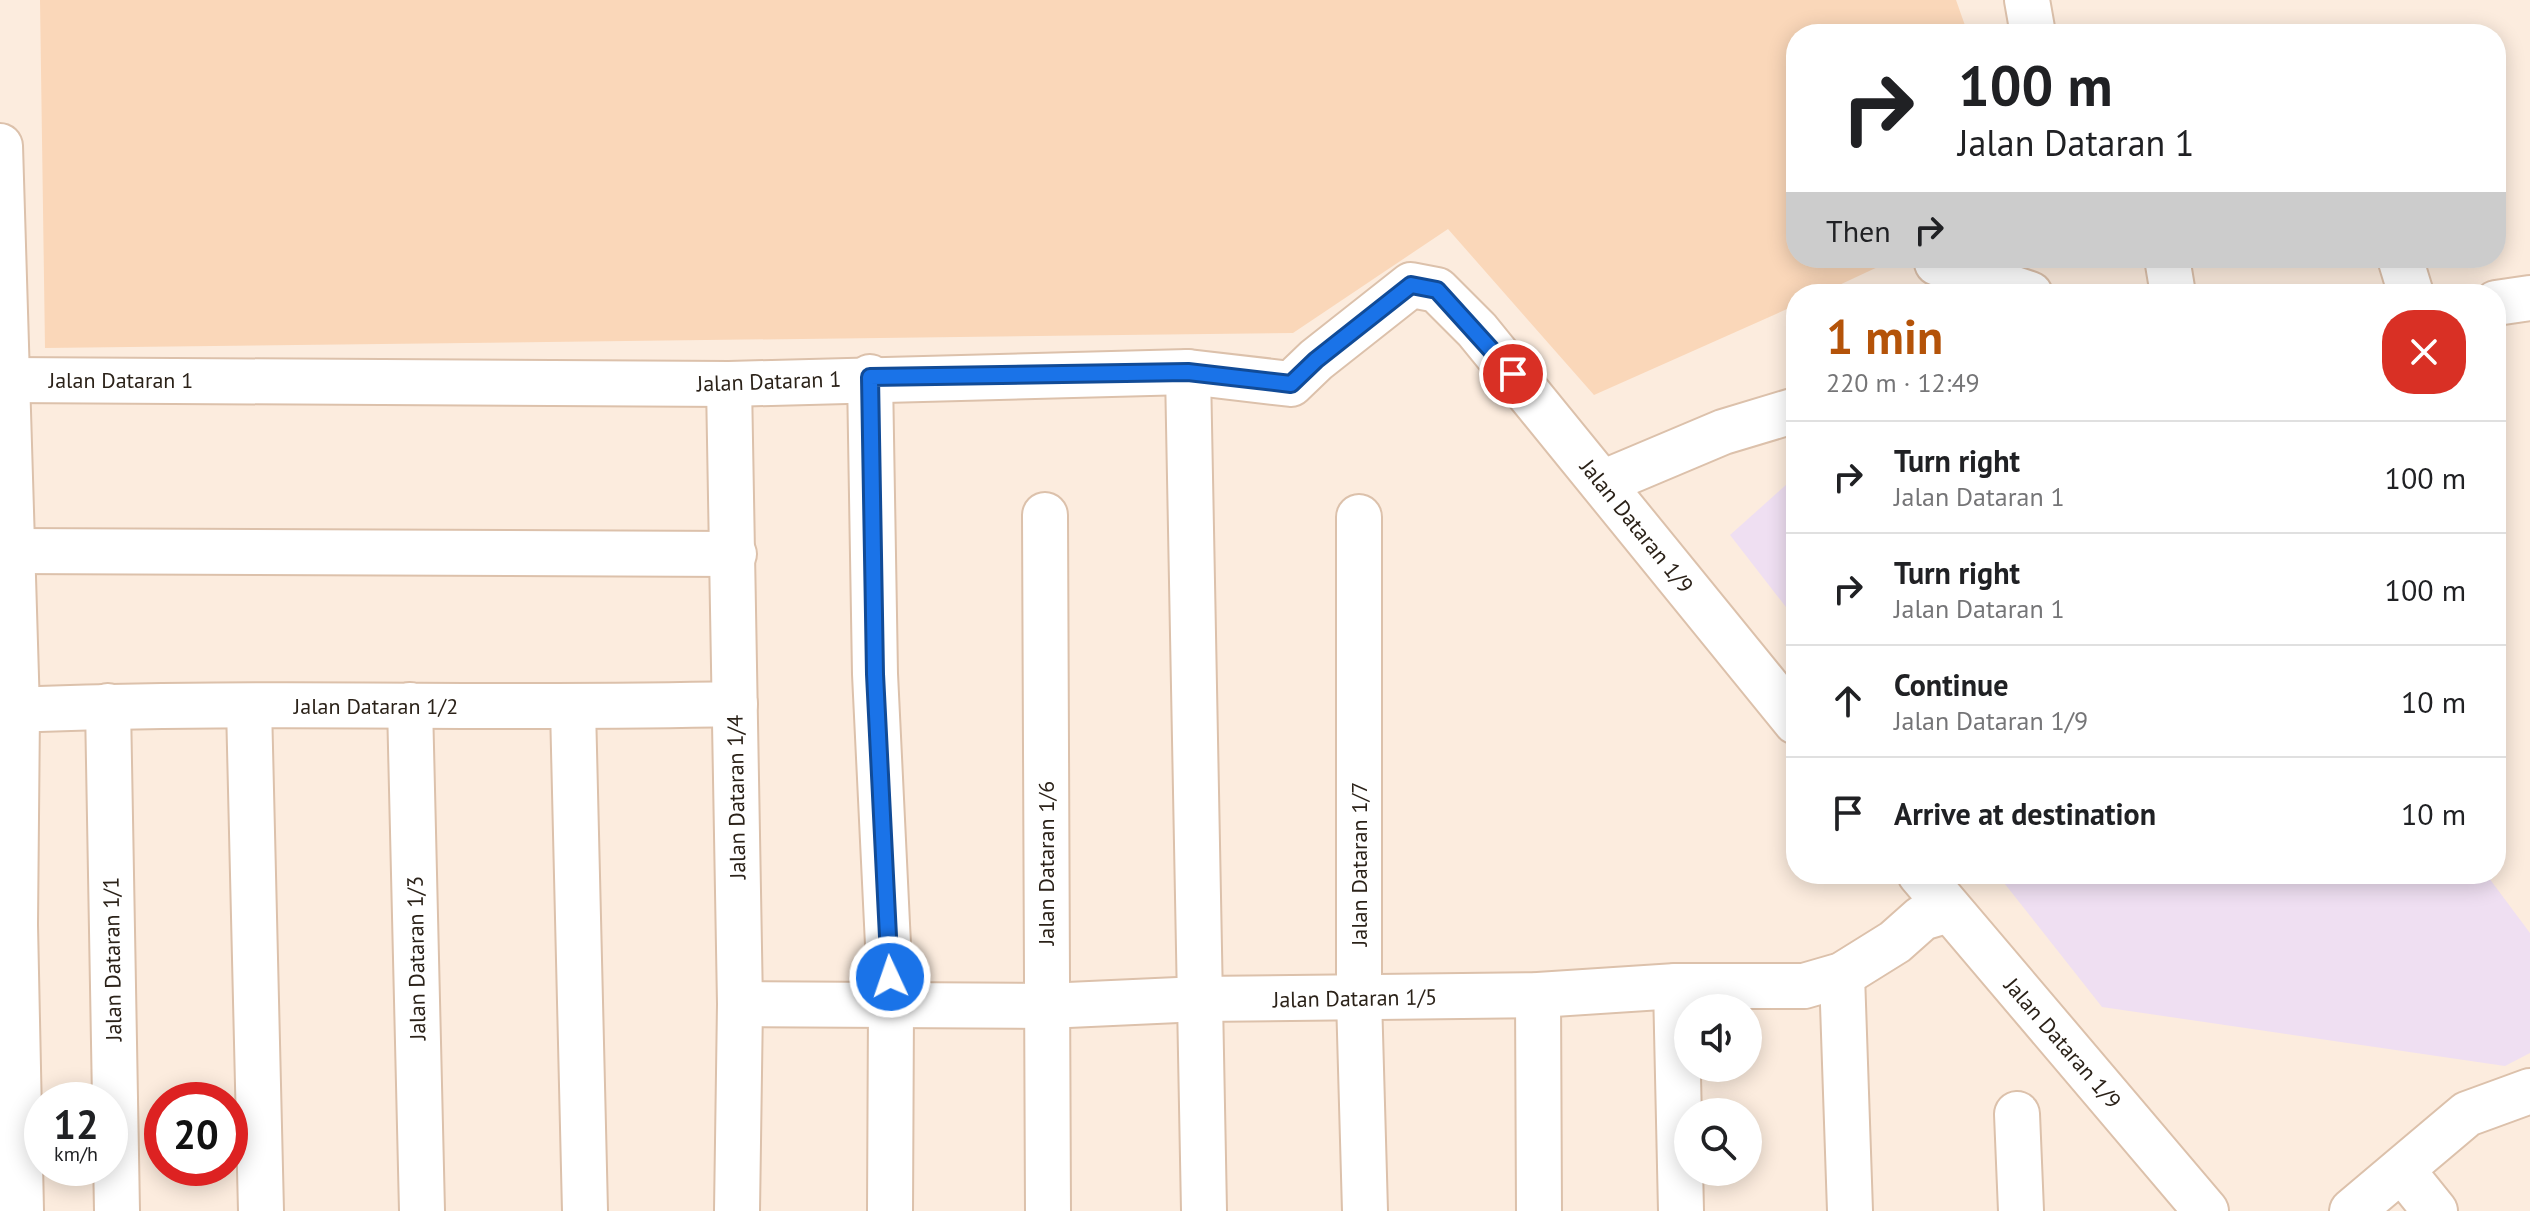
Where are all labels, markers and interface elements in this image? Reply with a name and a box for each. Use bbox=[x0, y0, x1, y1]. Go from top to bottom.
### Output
text: 100 m bbox=[1958, 49, 2113, 121]
icon: right bbox=[1826, 56, 1930, 160]
text: Jalan Dataran 1 bbox=[1958, 119, 2194, 166]
icon: right bbox=[1907, 208, 1951, 252]
text: Then bbox=[1826, 211, 1891, 250]
text: 1 min bbox=[1826, 305, 1943, 367]
button: close bbox=[2382, 310, 2466, 394]
pin bbox=[1479, 340, 1547, 408]
icon: arrive bbox=[1491, 352, 1535, 396]
street label: Jalan Dataran 1 bbox=[695, 364, 842, 398]
street label: Jalan Dataran 1 bbox=[48, 366, 193, 394]
text: 220 m · 12:49 bbox=[1826, 366, 1980, 399]
text: Turn right bbox=[1894, 441, 2020, 480]
street label: Jalan Dataran 1/9 bbox=[1574, 453, 1700, 599]
icon: right bbox=[1826, 455, 1870, 499]
text: 100 m bbox=[2385, 458, 2466, 497]
text: Jalan Dataran 1 bbox=[1894, 480, 2065, 513]
text: Turn right bbox=[1894, 553, 2020, 592]
icon: right bbox=[1826, 567, 1870, 611]
text: 100 m bbox=[2385, 570, 2466, 609]
text: Jalan Dataran 1 bbox=[1894, 592, 2065, 625]
text: Continue bbox=[1894, 665, 2008, 704]
icon: ahead bbox=[1826, 679, 1870, 723]
text: 10 m bbox=[2401, 682, 2466, 721]
street label: Jalan Dataran 1/2 bbox=[293, 692, 458, 720]
text: Jalan Dataran 1/9 bbox=[1894, 704, 2088, 737]
street label: Jalan Dataran 1/4 bbox=[721, 715, 751, 880]
street label: Jalan Dataran 1/6 bbox=[1032, 781, 1060, 946]
street label: Jalan Dataran 1/7 bbox=[1345, 782, 1373, 947]
icon: arrive bbox=[1826, 791, 1870, 835]
text: Arrive at destination bbox=[1894, 794, 2156, 833]
text: 10 m bbox=[2401, 794, 2466, 833]
street label: Jalan Dataran 1/3 bbox=[401, 876, 431, 1041]
street label: Jalan Dataran 1/1 bbox=[97, 877, 127, 1042]
position arrow bbox=[848, 935, 932, 1019]
street label: Jalan Dataran 1/9 bbox=[1998, 971, 2127, 1114]
street label: Jalan Dataran 1/5 bbox=[1272, 983, 1437, 1013]
map controls bbox=[1674, 994, 1762, 1186]
button: sound bbox=[1674, 994, 1762, 1082]
speed limit sign: 20 bbox=[144, 1082, 248, 1186]
text: 12 bbox=[53, 1098, 99, 1150]
button: search bbox=[1674, 1098, 1762, 1186]
text: km/h bbox=[54, 1141, 98, 1167]

